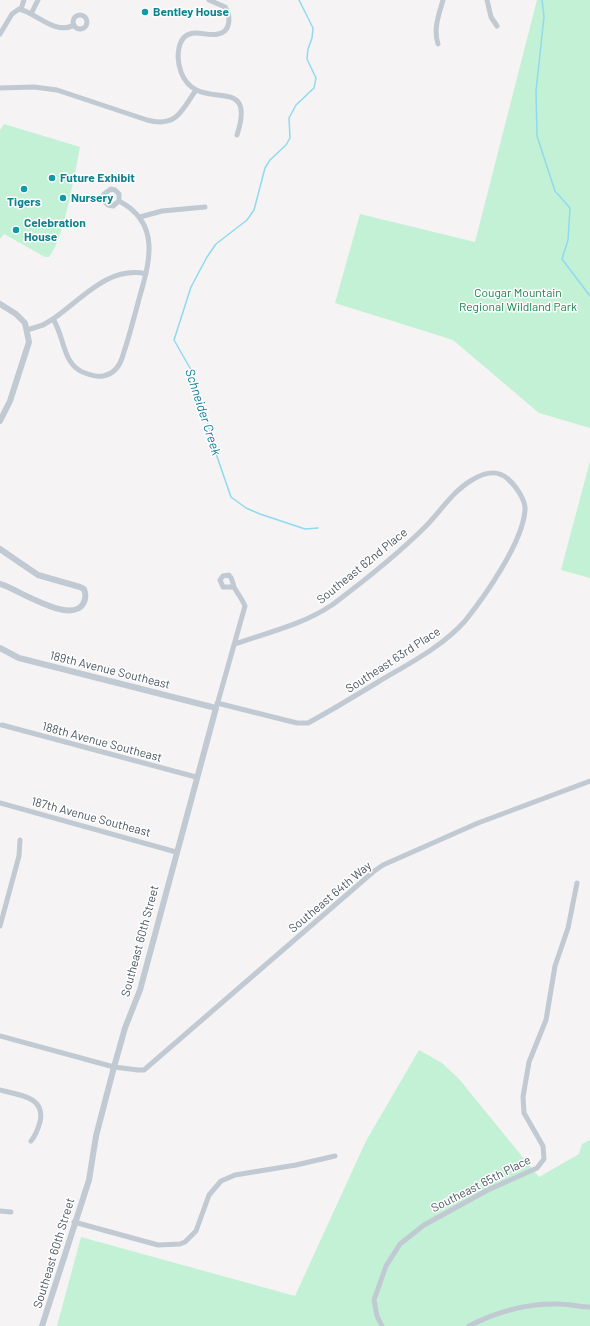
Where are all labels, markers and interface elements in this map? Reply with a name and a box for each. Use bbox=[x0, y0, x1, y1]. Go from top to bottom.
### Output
place label: Bentley House bbox=[153, 5, 229, 19]
marker: Bentley House bbox=[140, 7, 150, 17]
place label: Future Exhibit bbox=[60, 171, 135, 185]
marker: Future Exhibit bbox=[47, 173, 57, 183]
marker: Tigers bbox=[19, 184, 29, 194]
place label: Nursery bbox=[71, 191, 113, 205]
marker: Nursery bbox=[58, 193, 68, 203]
place label: Tigers bbox=[7, 195, 41, 209]
place label: Celebration House bbox=[24, 216, 86, 244]
marker: Celebration House bbox=[11, 225, 21, 235]
park label: Cougar Mountain Regional Wildland Park bbox=[459, 286, 577, 314]
water label: Schneider Creek bbox=[182, 367, 224, 457]
street label: Southeast 62nd Place bbox=[314, 525, 410, 607]
street label: Southeast 63rd Place bbox=[343, 624, 443, 696]
street label: 189th Avenue Southeast bbox=[48, 648, 172, 692]
street label: 188th Avenue Southeast bbox=[40, 719, 164, 765]
street label: 187th Avenue Southeast bbox=[30, 794, 152, 840]
street label: Southeast 64th Way bbox=[286, 858, 374, 936]
street label: Southeast 60th Street bbox=[118, 884, 162, 998]
street label: Southeast 65th Place bbox=[429, 1153, 533, 1215]
street label: Southeast 60th Street bbox=[30, 1196, 78, 1310]

